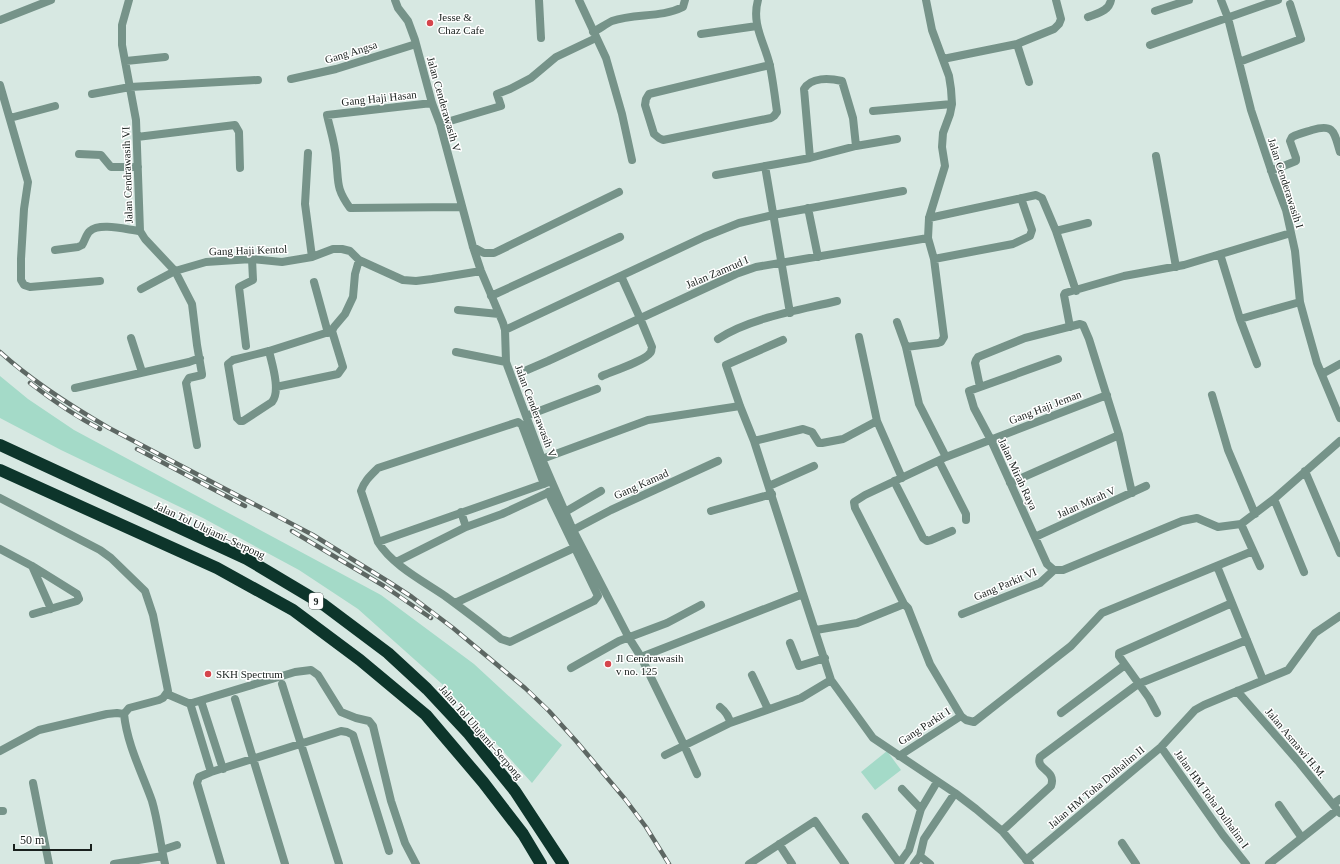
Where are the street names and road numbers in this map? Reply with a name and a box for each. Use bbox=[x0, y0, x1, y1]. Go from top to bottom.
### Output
street label: Gang Angsa bbox=[323, 38, 379, 66]
street label: Jalan Cenderawasih V bbox=[425, 55, 463, 153]
street label: Gang Haji Hasan bbox=[341, 88, 418, 108]
street label: Jalan Cendrawasih VI bbox=[119, 126, 135, 224]
street label: Jalan Cenderawasih I bbox=[1266, 136, 1306, 230]
street label: Gang Haji Kentol bbox=[209, 243, 287, 257]
street label: Jalan Zamrud I bbox=[684, 253, 750, 291]
street label: Jalan Cenderawasih V bbox=[513, 363, 559, 459]
street label: Gang Haji Jeman bbox=[1007, 388, 1083, 426]
street label: Jalan Mirah Raya bbox=[996, 436, 1040, 512]
street label: Gang Kamad bbox=[612, 466, 671, 501]
street label: Jalan Mirah V bbox=[1055, 484, 1117, 520]
street label: Jalan Tol Ulujami–Serpong bbox=[153, 499, 268, 561]
street label: Gang Parkit VI bbox=[972, 565, 1038, 603]
road number: 9 bbox=[309, 593, 323, 609]
street label: Jalan Tol Ulujami–Serpong bbox=[437, 683, 525, 782]
street label: Gang Parkit I bbox=[896, 705, 952, 747]
street label: Jalan Asmawi H.M. bbox=[1263, 706, 1329, 781]
street label: Jalan HM Toha Dulhalim II bbox=[1045, 743, 1147, 831]
street label: Jalan HM Toha Dulhalim I bbox=[1172, 748, 1252, 851]

